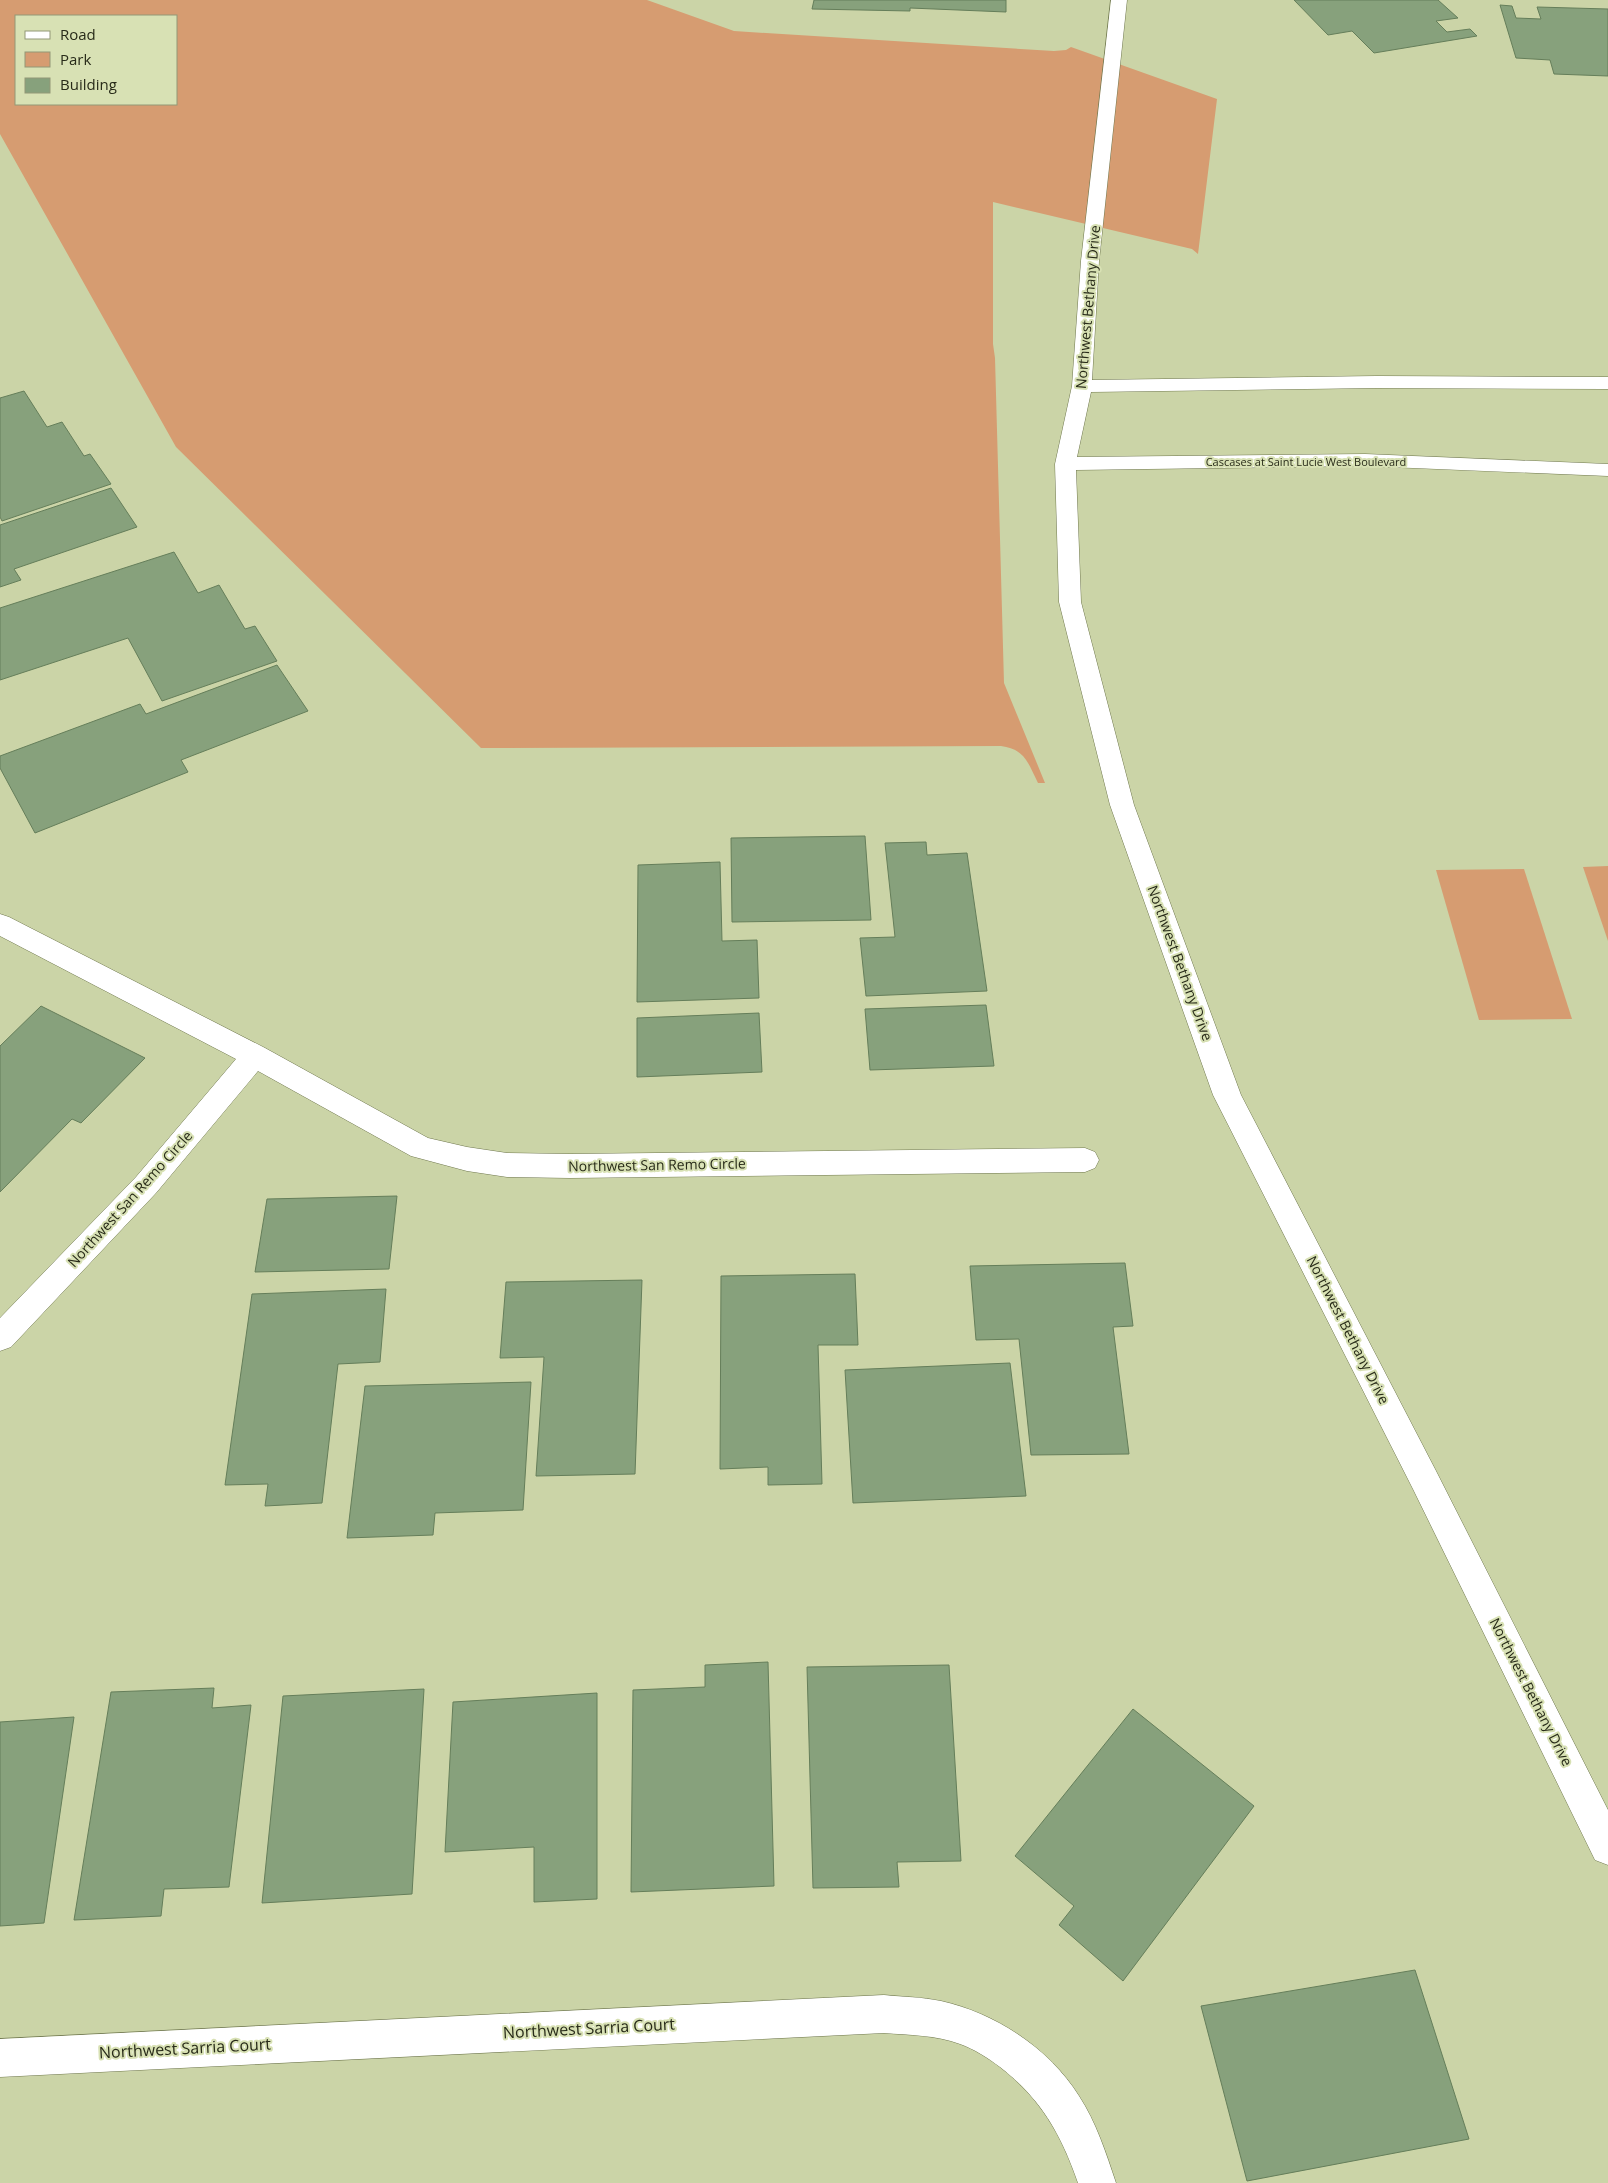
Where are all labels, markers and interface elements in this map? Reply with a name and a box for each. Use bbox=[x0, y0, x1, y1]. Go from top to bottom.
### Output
legend bbox=[15, 15, 178, 105]
text: Road bbox=[60, 24, 96, 44]
text: Park bbox=[60, 49, 91, 69]
text: Building bbox=[60, 74, 117, 94]
street label: Northwest Bethany Drive bbox=[1071, 224, 1104, 389]
street label: Cascases at Saint Lucie West Boulevard bbox=[1206, 454, 1406, 469]
street label: Northwest Bethany Drive bbox=[1143, 883, 1217, 1043]
street label: Northwest San Remo Circle bbox=[63, 1126, 196, 1271]
street label: Northwest San Remo Circle bbox=[568, 1153, 746, 1176]
street label: Northwest Bethany Drive bbox=[1303, 1252, 1394, 1407]
street label: Northwest Bethany Drive bbox=[1486, 1614, 1577, 1769]
street label: Northwest Sarria Court bbox=[502, 2012, 676, 2043]
street label: Northwest Sarria Court bbox=[98, 2032, 272, 2063]

